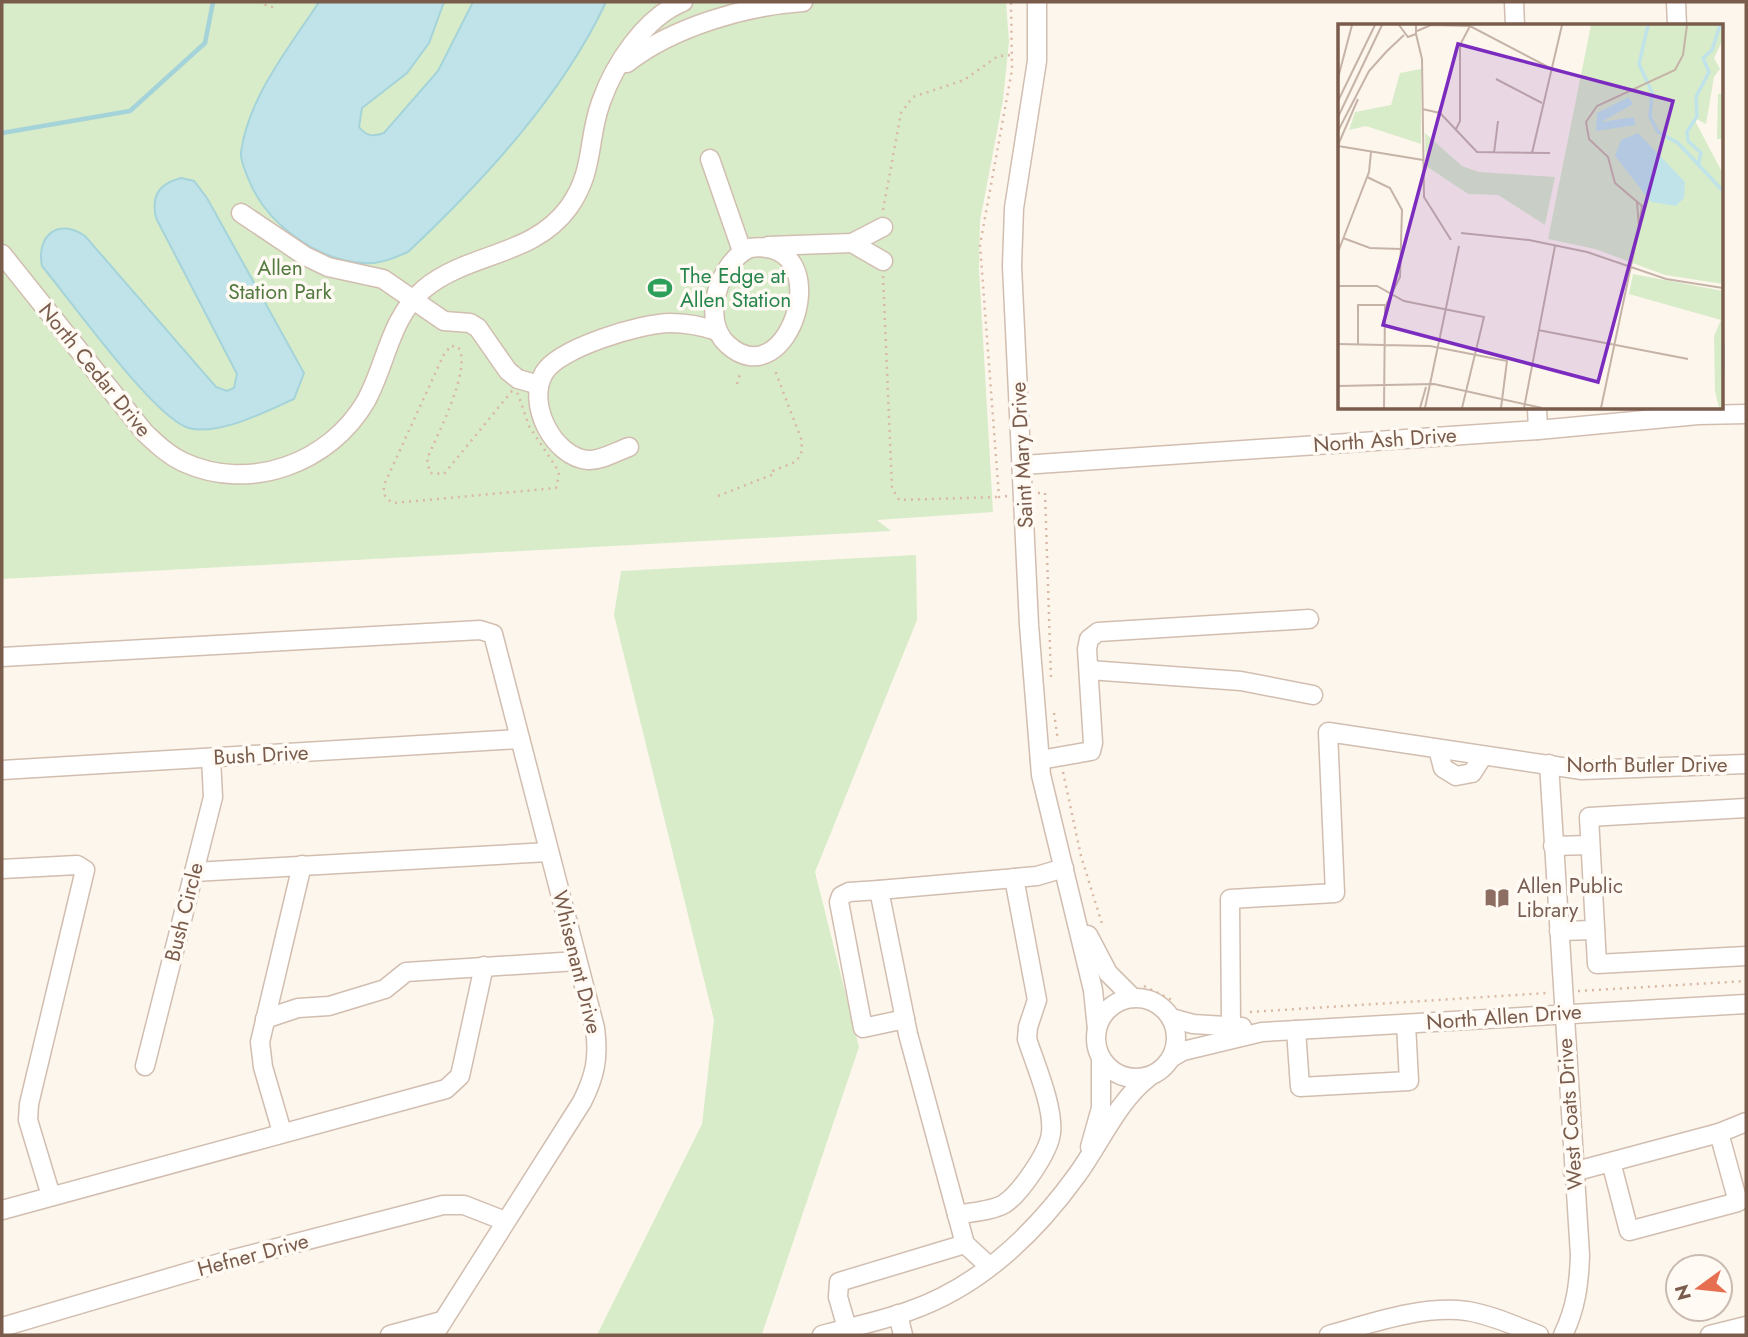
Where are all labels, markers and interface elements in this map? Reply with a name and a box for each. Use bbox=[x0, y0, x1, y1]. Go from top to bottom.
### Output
inset map bbox=[1338, 24, 1724, 410]
park label: Allen Station Park bbox=[228, 253, 332, 307]
place label: The Edge at Allen Station bbox=[680, 261, 791, 315]
sports icon: The Edge at Allen Station bbox=[646, 274, 674, 302]
street label: North Cedar Drive bbox=[31, 297, 159, 444]
street label: Saint Mary Drive bbox=[1003, 381, 1041, 529]
street label: North Ash Drive bbox=[1312, 420, 1458, 460]
street label: Bush Drive bbox=[213, 738, 310, 772]
street label: North Butler Drive bbox=[1567, 750, 1728, 780]
street label: Bush Circle bbox=[157, 859, 211, 965]
place label: Allen Public Library bbox=[1517, 871, 1623, 925]
library icon: Allen Public Library bbox=[1483, 884, 1511, 912]
street label: Whisenant Drive bbox=[545, 887, 609, 1037]
street label: North Allen Drive bbox=[1425, 997, 1583, 1037]
street label: West Coats Drive bbox=[1550, 1037, 1590, 1191]
street label: Hefner Drive bbox=[194, 1226, 312, 1284]
north arrow bbox=[1664, 1253, 1734, 1323]
text: N bbox=[1668, 1281, 1698, 1303]

